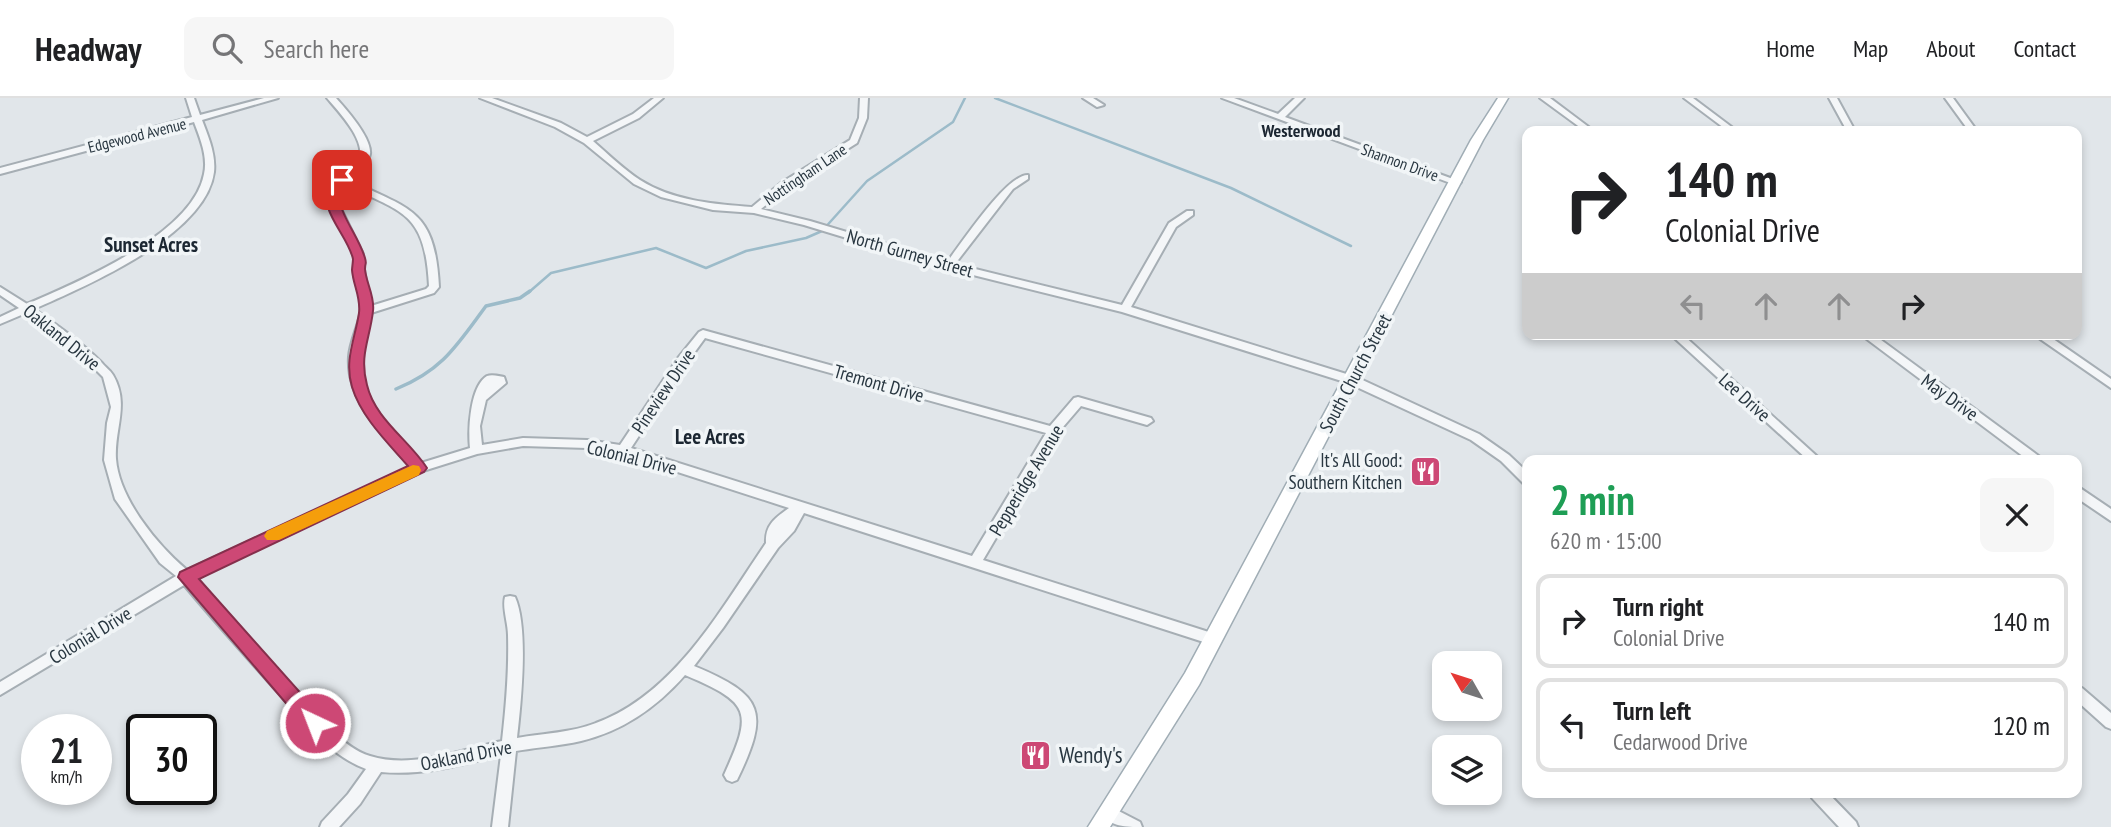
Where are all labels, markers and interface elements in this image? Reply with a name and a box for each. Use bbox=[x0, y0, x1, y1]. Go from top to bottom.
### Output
search box bbox=[184, 17, 674, 80]
text: Headway bbox=[35, 27, 142, 70]
icon: search bbox=[208, 29, 246, 67]
text: Search here bbox=[264, 32, 369, 65]
text: Home bbox=[1766, 33, 1815, 64]
text: Map bbox=[1853, 33, 1888, 64]
text: About bbox=[1926, 33, 1975, 64]
text: Contact bbox=[2013, 33, 2076, 64]
street label: Edgewood Avenue bbox=[86, 113, 188, 157]
district label: Westerwood bbox=[1261, 119, 1340, 142]
street label: Nottingham Lane bbox=[760, 139, 850, 209]
street label: Shannon Drive bbox=[1359, 139, 1441, 185]
text: 140 m bbox=[1665, 147, 1778, 211]
pin bbox=[312, 150, 372, 210]
icon: right bbox=[1550, 154, 1641, 245]
icon: arrive bbox=[323, 161, 361, 199]
text: Colonial Drive bbox=[1665, 209, 1820, 251]
street label: North Gurney Street bbox=[844, 224, 977, 283]
district label: Sunset Acres bbox=[104, 231, 198, 258]
icon: left bbox=[1674, 287, 1712, 325]
icon: ahead bbox=[1747, 287, 1785, 325]
icon: ahead bbox=[1820, 287, 1858, 325]
icon: right bbox=[1893, 287, 1931, 325]
street label: Oakland Drive bbox=[18, 299, 106, 376]
street label: South Church Street bbox=[1314, 309, 1397, 437]
street label: Pineview Drive bbox=[626, 344, 700, 438]
street label: Tremont Drive bbox=[831, 359, 927, 407]
street label: Lee Drive bbox=[1714, 368, 1776, 426]
street label: May Drive bbox=[1917, 368, 1983, 426]
street label: Pepperidge Avenue bbox=[983, 420, 1069, 540]
district label: Lee Acres bbox=[675, 423, 745, 450]
street label: Colonial Drive bbox=[584, 434, 680, 480]
place label: It's All Good: Southern Kitchen bbox=[1289, 448, 1402, 494]
restaurant icon: It's All Good: Southern Kitchen bbox=[1408, 454, 1442, 488]
text: 2 min bbox=[1550, 472, 1635, 527]
button: close bbox=[1980, 478, 2054, 552]
text: 620 m · 15:00 bbox=[1550, 526, 1662, 555]
text: Turn right bbox=[1613, 590, 1704, 623]
street label: Colonial Drive bbox=[44, 601, 136, 669]
icon: right bbox=[1554, 602, 1592, 640]
text: 140 m bbox=[1992, 605, 2050, 638]
text: Colonial Drive bbox=[1613, 623, 1724, 652]
north arrow bbox=[1432, 651, 1502, 721]
map controls bbox=[1432, 651, 1502, 805]
position arrow bbox=[278, 686, 352, 760]
text: Turn left bbox=[1613, 694, 1691, 727]
icon: left bbox=[1554, 706, 1592, 744]
text: 120 m bbox=[1992, 709, 2050, 742]
speed limit sign: 30 bbox=[126, 714, 217, 805]
text: 21 bbox=[50, 727, 83, 773]
text: Cedarwood Drive bbox=[1613, 727, 1748, 756]
street label: Oakland Drive bbox=[418, 734, 514, 776]
button: layers bbox=[1432, 735, 1502, 805]
restaurant icon: Wendy's bbox=[1019, 738, 1053, 772]
place label: Wendy's bbox=[1059, 740, 1123, 769]
text: km/h bbox=[51, 765, 82, 788]

